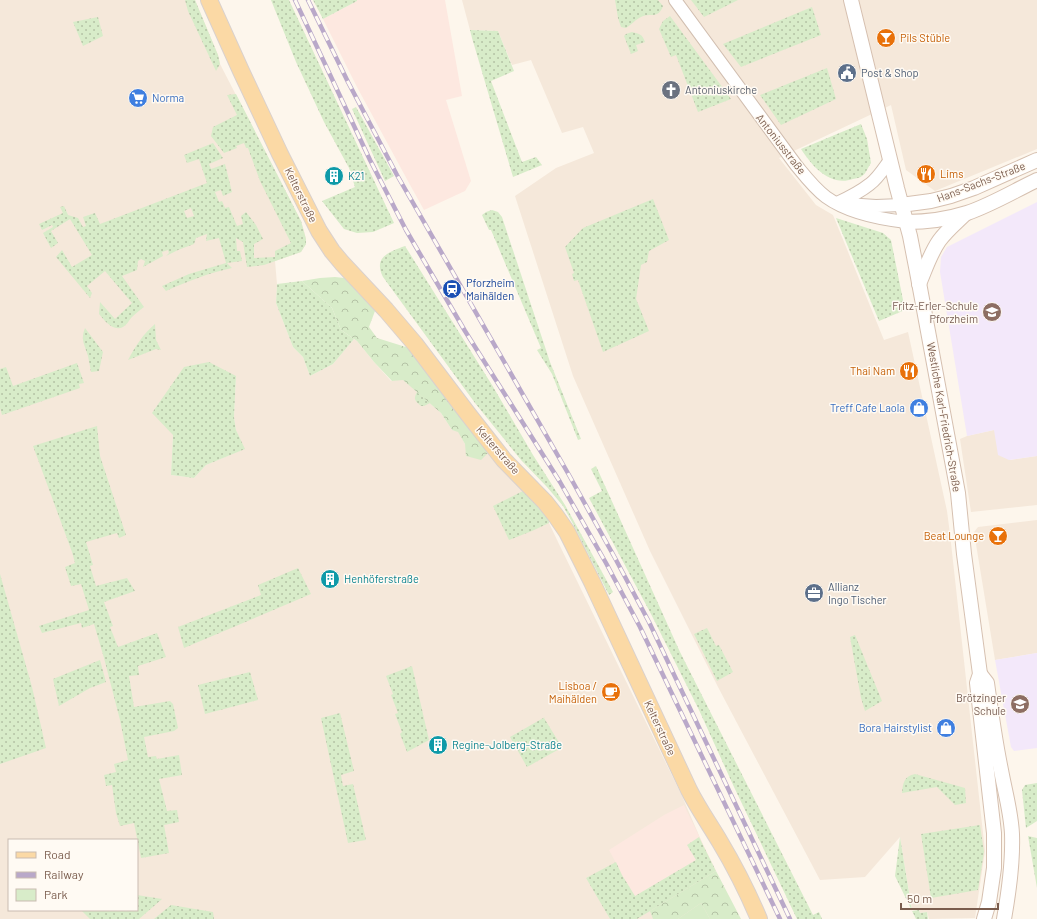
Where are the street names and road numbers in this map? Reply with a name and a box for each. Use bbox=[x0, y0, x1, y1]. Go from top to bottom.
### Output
street label: Antoniusstraße bbox=[754, 111, 809, 177]
street label: Hans-Sachs-Straße bbox=[935, 159, 1027, 204]
street label: Kelterstraße bbox=[283, 165, 320, 224]
street label: Westliche Karl-Friedrich-Straße bbox=[925, 341, 964, 493]
street label: Kelterstraße bbox=[474, 423, 523, 476]
street label: Kelterstraße bbox=[642, 698, 679, 758]

